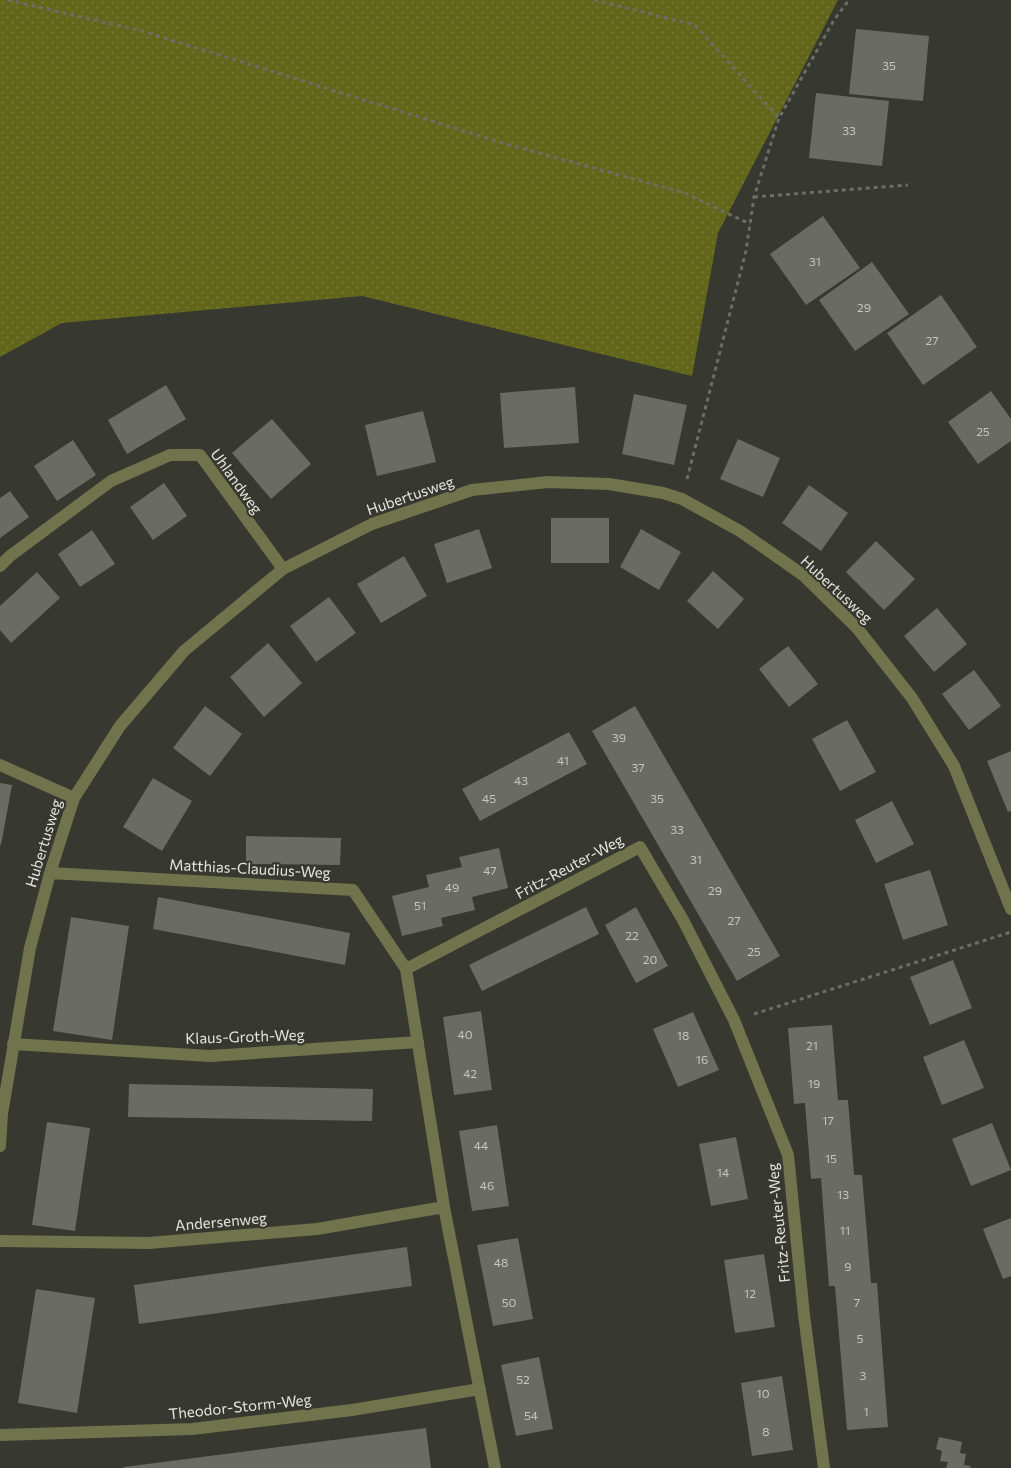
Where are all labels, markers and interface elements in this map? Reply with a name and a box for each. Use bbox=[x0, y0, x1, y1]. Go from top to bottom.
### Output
house number: 35 bbox=[882, 58, 896, 72]
house number: 33 bbox=[842, 123, 856, 137]
house number: 31 bbox=[809, 254, 821, 268]
house number: 29 bbox=[857, 300, 871, 314]
house number: 27 bbox=[926, 333, 938, 347]
house number: 25 bbox=[976, 424, 990, 438]
street label: Uhlandweg bbox=[207, 445, 267, 517]
street label: Hubertusweg bbox=[364, 472, 456, 518]
street label: Hubertusweg bbox=[797, 551, 877, 627]
house number: 39 bbox=[612, 730, 626, 744]
house number: 41 bbox=[557, 753, 569, 767]
house number: 37 bbox=[631, 760, 645, 774]
house number: 43 bbox=[514, 773, 528, 787]
house number: 45 bbox=[482, 791, 496, 805]
house number: 35 bbox=[650, 791, 664, 805]
street label: Hubertusweg bbox=[21, 797, 65, 889]
house number: 33 bbox=[670, 822, 684, 836]
street label: Fritz-Reuter-Weg bbox=[512, 830, 626, 902]
house number: 31 bbox=[690, 852, 702, 866]
street label: Matthias-Claudius-Weg bbox=[169, 855, 331, 881]
house number: 47 bbox=[483, 863, 497, 877]
house number: 49 bbox=[445, 880, 459, 894]
house number: 29 bbox=[708, 883, 722, 897]
house number: 51 bbox=[414, 898, 426, 912]
house number: 27 bbox=[728, 913, 740, 927]
house number: 22 bbox=[625, 928, 639, 942]
house number: 25 bbox=[747, 944, 761, 958]
house number: 20 bbox=[643, 952, 657, 966]
street label: Klaus-Groth-Weg bbox=[185, 1025, 305, 1047]
house number: 40 bbox=[457, 1027, 473, 1041]
house number: 18 bbox=[677, 1028, 689, 1042]
house number: 21 bbox=[806, 1038, 818, 1052]
house number: 16 bbox=[696, 1052, 708, 1066]
house number: 42 bbox=[463, 1066, 477, 1080]
house number: 19 bbox=[808, 1076, 820, 1090]
house number: 17 bbox=[822, 1113, 834, 1127]
house number: 44 bbox=[474, 1138, 488, 1152]
house number: 15 bbox=[825, 1151, 837, 1165]
street label: Fritz-Reuter-Weg bbox=[763, 1162, 793, 1284]
house number: 14 bbox=[717, 1165, 729, 1179]
house number: 46 bbox=[480, 1178, 494, 1192]
house number: 13 bbox=[837, 1187, 849, 1201]
street label: Andersenweg bbox=[174, 1208, 268, 1234]
house number: 11 bbox=[840, 1223, 850, 1237]
house number: 48 bbox=[494, 1255, 508, 1269]
house number: 9 bbox=[844, 1259, 852, 1273]
house number: 12 bbox=[744, 1286, 756, 1300]
house number: 50 bbox=[502, 1295, 517, 1309]
house number: 7 bbox=[854, 1295, 860, 1309]
house number: 5 bbox=[857, 1331, 864, 1345]
house number: 3 bbox=[860, 1368, 867, 1382]
house number: 52 bbox=[516, 1372, 530, 1386]
house number: 10 bbox=[757, 1386, 770, 1400]
street label: Theodor-Storm-Weg bbox=[168, 1390, 312, 1422]
house number: 1 bbox=[863, 1404, 869, 1418]
house number: 54 bbox=[524, 1408, 538, 1422]
house number: 8 bbox=[762, 1424, 770, 1438]

